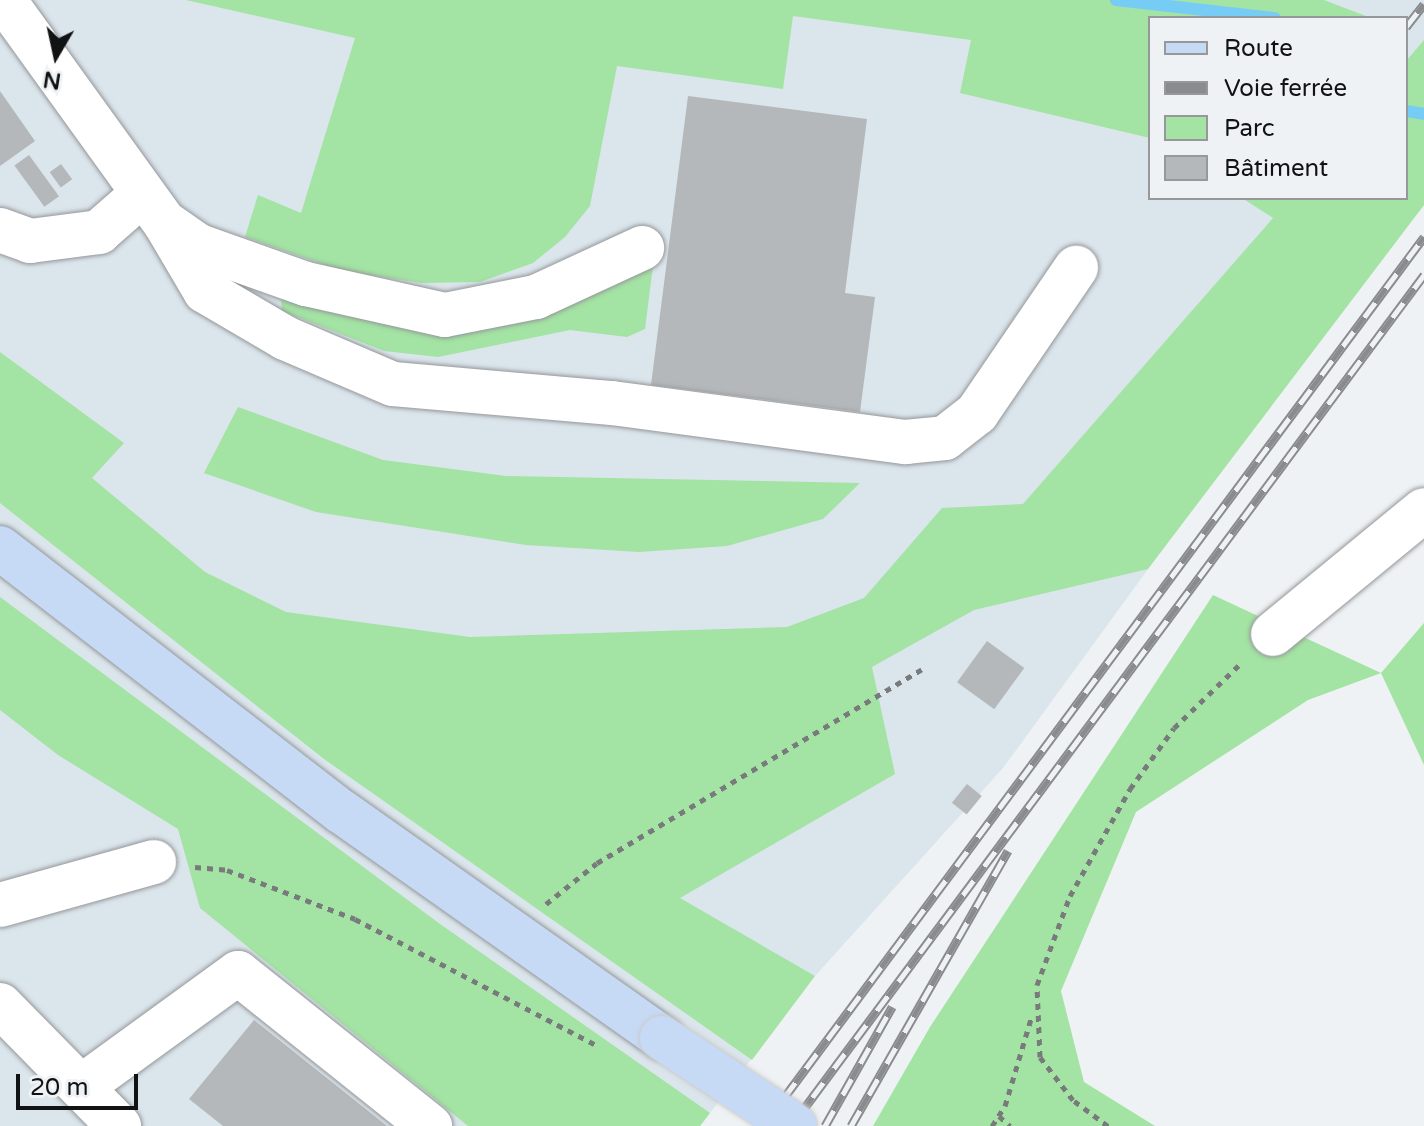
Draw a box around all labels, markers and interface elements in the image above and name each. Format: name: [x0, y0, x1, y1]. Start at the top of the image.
north arrow: [16, 16, 96, 96]
legend: [1148, 16, 1408, 200]
text: Route: [1224, 34, 1293, 63]
text: N: [41, 65, 63, 94]
text: Voie ferrée: [1224, 74, 1347, 103]
text: Parc: [1224, 114, 1275, 143]
text: Bâtiment: [1224, 154, 1328, 183]
scale bar: [20, 1058, 142, 1108]
text: 20 m: [30, 1073, 88, 1102]

